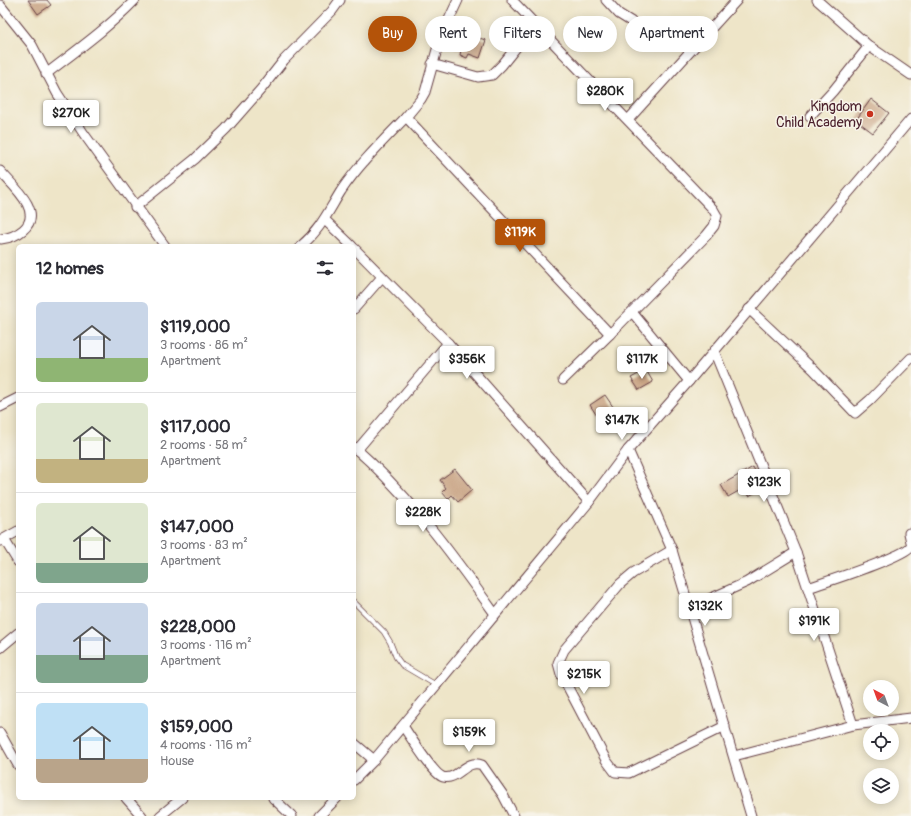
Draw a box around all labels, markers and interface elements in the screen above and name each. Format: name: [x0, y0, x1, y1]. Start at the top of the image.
chip: Buy: [368, 16, 417, 52]
chip: Rent: [425, 16, 481, 52]
chip: Filters: [489, 16, 555, 52]
chip: New: [563, 16, 617, 52]
chip: Apartment: [625, 16, 718, 52]
pin: $280K: [577, 78, 633, 112]
text: $280K: [586, 83, 624, 99]
place label: Kingdom Child Academy: [776, 98, 862, 131]
pin: $270K: [43, 100, 99, 134]
text: $270K: [52, 105, 90, 121]
marker: Kingdom Child Academy: [865, 109, 875, 119]
pin: $119K: [492, 219, 548, 253]
text: $119K: [504, 224, 536, 240]
icon: filters: [314, 257, 336, 279]
text: 12 homes: [36, 258, 104, 279]
text: $119,000: [160, 316, 230, 337]
icon: home: [68, 318, 116, 366]
text: 3 rooms · 86 m²: [160, 337, 248, 353]
pin: $356K: [439, 346, 495, 380]
pin: $117K: [614, 346, 670, 380]
text: $356K: [449, 351, 485, 367]
text: $117K: [626, 351, 658, 367]
text: Apartment: [160, 353, 221, 369]
pin: $147K: [594, 407, 650, 441]
text: $147K: [605, 412, 639, 428]
text: $117,000: [160, 416, 231, 437]
icon: home: [68, 419, 116, 467]
text: 2 rooms · 58 m²: [160, 437, 247, 453]
text: Apartment: [160, 453, 221, 469]
pin: $123K: [736, 469, 792, 503]
text: $123K: [747, 474, 781, 490]
pin: $228K: [395, 499, 451, 533]
text: $228K: [405, 504, 441, 520]
text: $147,000: [160, 516, 234, 537]
icon: home: [68, 519, 116, 567]
text: 3 rooms · 83 m²: [160, 537, 248, 553]
text: Apartment: [160, 553, 221, 569]
pin: $132K: [677, 593, 733, 627]
text: $132K: [688, 598, 722, 614]
pin: $191K: [786, 608, 842, 642]
text: $191K: [798, 613, 830, 629]
text: $228,000: [160, 616, 236, 637]
icon: home: [68, 619, 116, 667]
text: 3 rooms · 116 m²: [160, 637, 252, 653]
text: Apartment: [160, 653, 221, 669]
pin: $215K: [556, 661, 612, 695]
text: $215K: [567, 666, 601, 682]
north arrow: [863, 680, 899, 716]
map controls: [863, 680, 899, 804]
text: $159,000: [160, 716, 233, 737]
icon: home: [68, 719, 116, 767]
pin: $159K: [441, 719, 497, 753]
text: $159K: [452, 724, 486, 740]
button: locate: [863, 724, 899, 760]
text: 4 rooms · 116 m²: [160, 737, 252, 753]
text: House: [160, 753, 194, 769]
button: layers: [863, 768, 899, 804]

